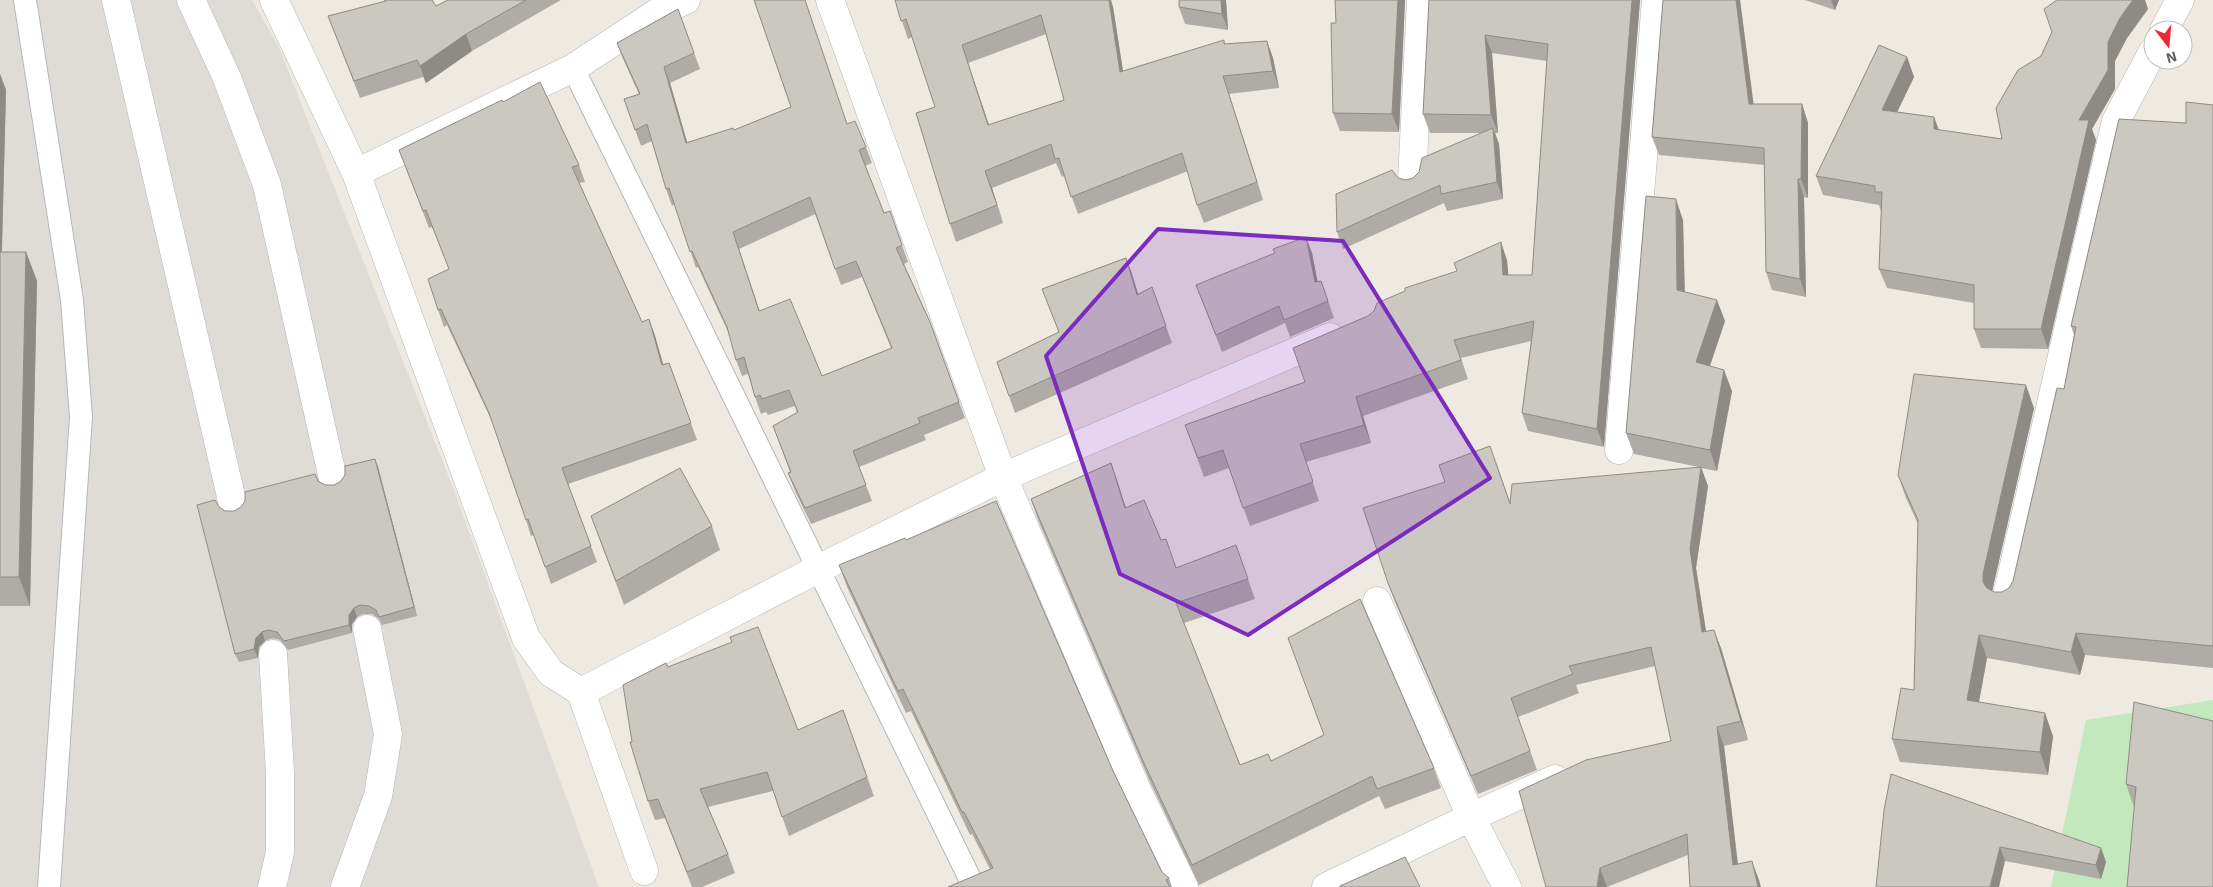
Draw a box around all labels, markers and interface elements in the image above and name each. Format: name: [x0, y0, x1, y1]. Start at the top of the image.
north arrow: [2143, 20, 2193, 70]
text: N: [2165, 48, 2179, 68]

